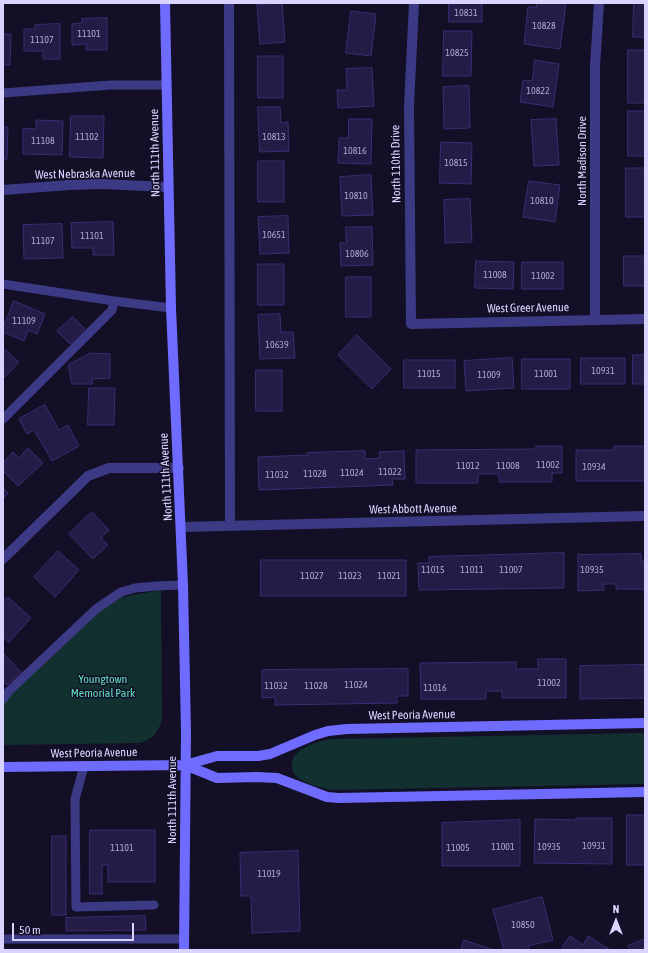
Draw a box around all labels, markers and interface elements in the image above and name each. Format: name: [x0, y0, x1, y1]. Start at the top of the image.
house number: 10831: [454, 7, 478, 19]
house number: 10828: [532, 20, 556, 32]
house number: 11101: [77, 28, 101, 40]
house number: 11107: [30, 34, 54, 46]
house number: 10825: [445, 47, 469, 59]
house number: 10822: [526, 85, 550, 97]
street label: North 111th Avenue: [147, 109, 163, 197]
street label: North Madison Drive: [575, 116, 589, 206]
street label: North 110th Drive: [388, 125, 404, 203]
house number: 11102: [75, 131, 99, 143]
house number: 10813: [262, 131, 286, 143]
house number: 11108: [31, 135, 55, 147]
house number: 10816: [343, 145, 367, 157]
house number: 10815: [444, 157, 468, 169]
street label: West Nebraska Avenue: [35, 166, 135, 182]
house number: 10810: [344, 190, 368, 202]
house number: 10810: [530, 195, 554, 207]
house number: 10651: [262, 229, 286, 241]
house number: 11101: [80, 230, 104, 242]
house number: 11107: [31, 235, 55, 247]
house number: 10806: [345, 248, 369, 260]
house number: 11008: [483, 269, 507, 281]
house number: 11002: [531, 270, 555, 282]
street label: West Greer Avenue: [487, 300, 569, 316]
house number: 11109: [12, 315, 36, 327]
house number: 10639: [265, 339, 289, 351]
house number: 10931: [591, 365, 615, 377]
house number: 11015: [417, 368, 441, 380]
house number: 11001: [534, 368, 558, 380]
house number: 11009: [477, 369, 501, 381]
street label: North 111th Avenue: [157, 433, 175, 521]
house number: 11002: [536, 459, 560, 471]
house number: 11012: [456, 460, 480, 472]
house number: 11008: [496, 460, 520, 472]
house number: 10934: [582, 461, 606, 473]
house number: 11022: [378, 466, 402, 478]
house number: 11024: [340, 467, 364, 479]
house number: 11028: [303, 468, 327, 480]
house number: 11032: [265, 469, 289, 481]
street label: West Abbott Avenue: [369, 501, 457, 517]
house number: 11015: [421, 564, 445, 576]
house number: 11011: [460, 564, 484, 576]
house number: 11007: [499, 564, 523, 576]
house number: 10935: [580, 564, 604, 576]
house number: 11027: [300, 570, 324, 582]
house number: 11023: [338, 570, 362, 582]
house number: 11021: [377, 570, 401, 582]
park label: Youngtown Memorial Park: [71, 672, 135, 700]
house number: 11002: [537, 677, 561, 689]
house number: 11024: [344, 679, 368, 691]
house number: 11032: [264, 680, 288, 692]
house number: 11028: [304, 680, 328, 692]
house number: 11016: [423, 682, 447, 694]
street label: West Peoria Avenue: [369, 707, 455, 723]
street label: West Peoria Avenue: [51, 745, 137, 761]
street label: North 111th Avenue: [165, 756, 179, 844]
house number: 10931: [582, 840, 606, 852]
house number: 11001: [491, 841, 515, 853]
house number: 10935: [537, 841, 561, 853]
house number: 11101: [110, 842, 134, 854]
house number: 11005: [446, 842, 470, 854]
house number: 11019: [257, 868, 281, 880]
north arrow: [596, 901, 636, 941]
text: N: [613, 903, 619, 915]
scale bar: [14, 915, 136, 941]
house number: 10850: [511, 919, 535, 931]
text: 50 m: [19, 923, 41, 937]

